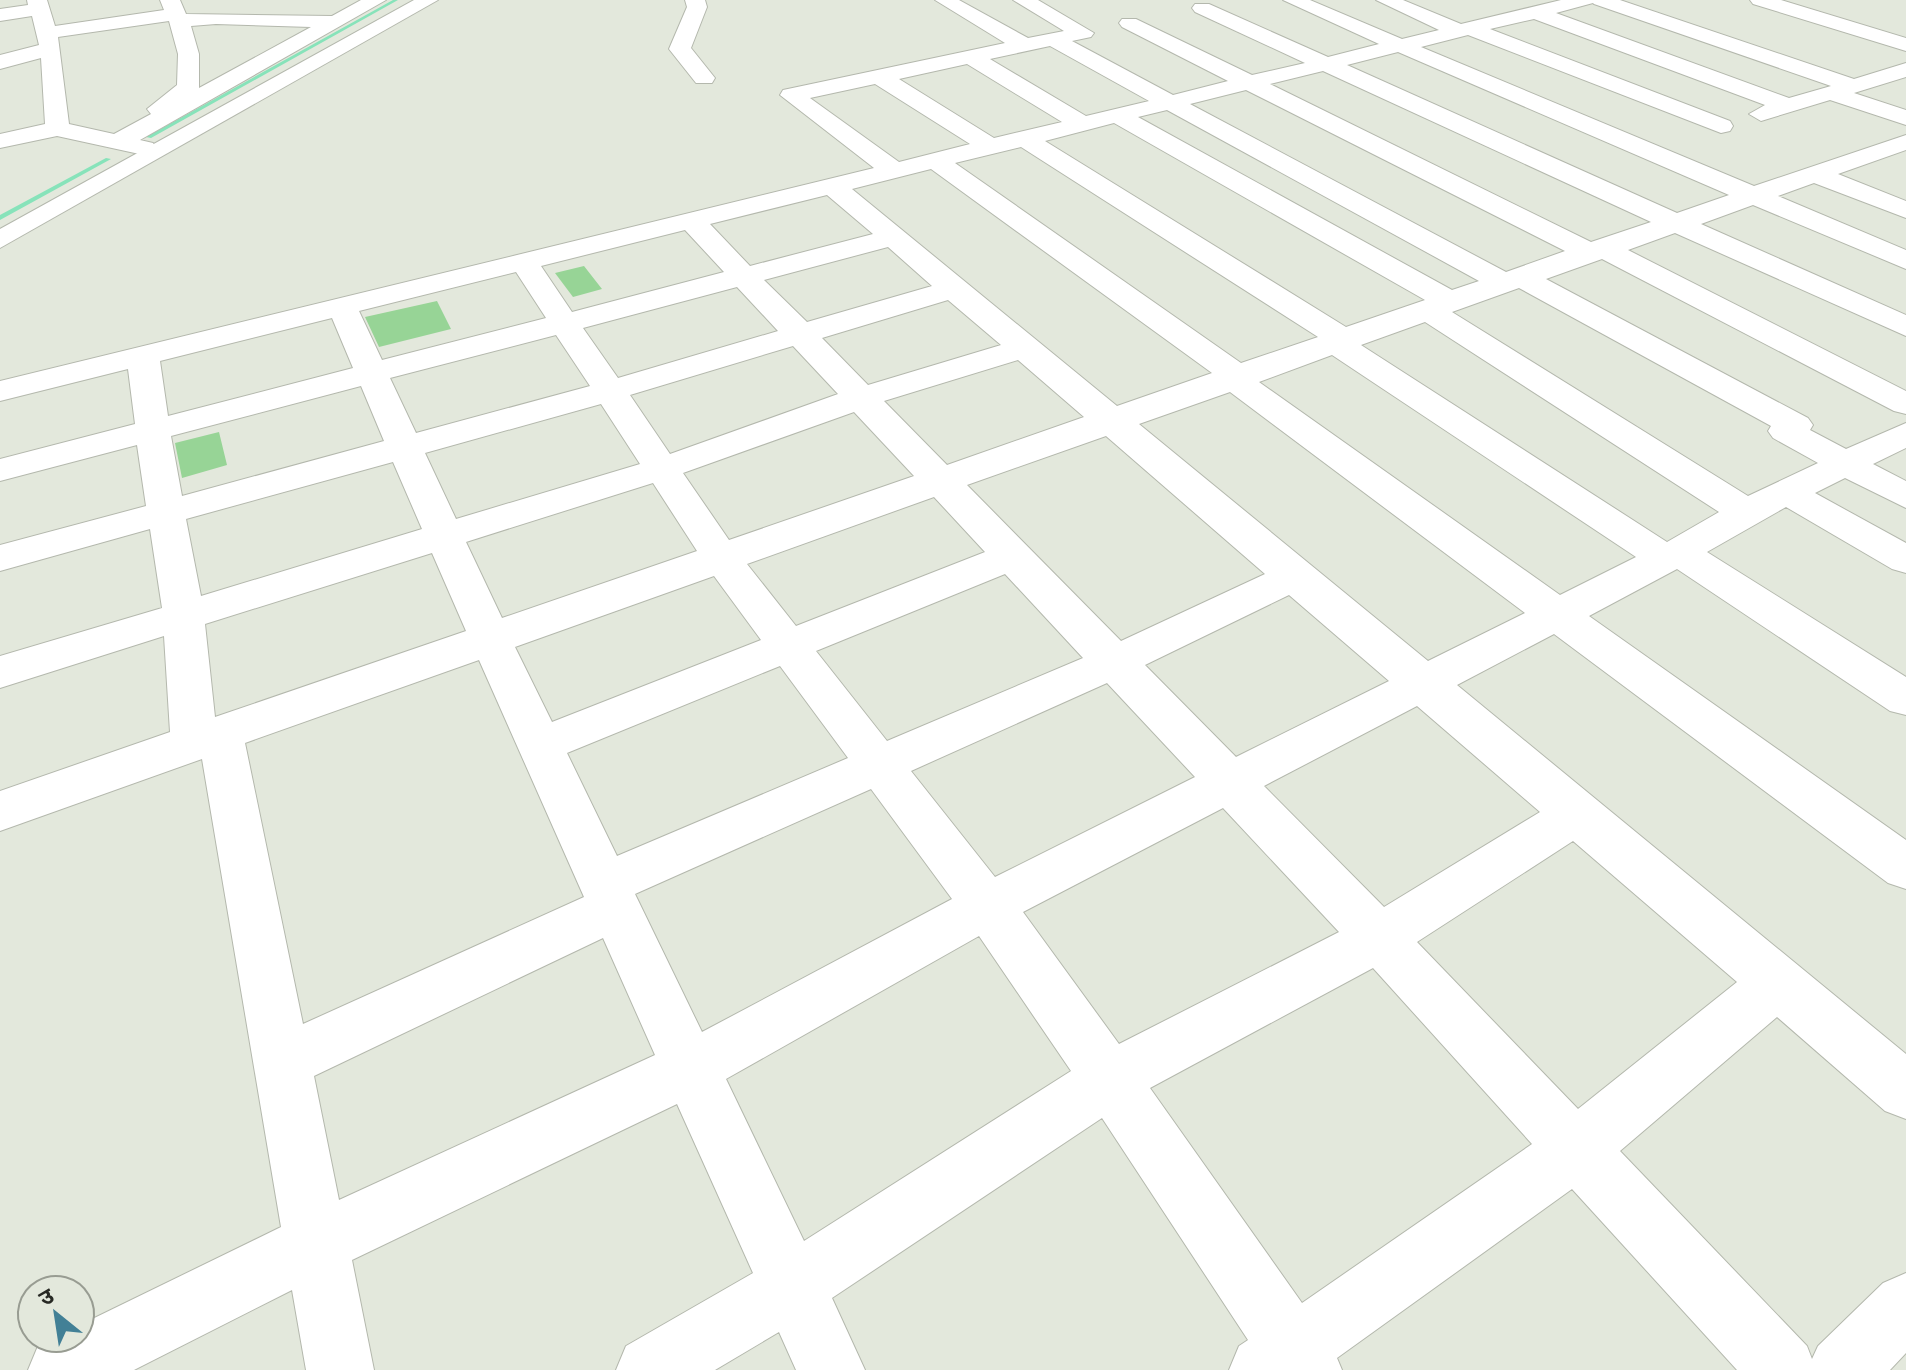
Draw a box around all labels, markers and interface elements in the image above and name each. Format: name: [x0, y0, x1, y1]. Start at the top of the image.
north arrow: [16, 1274, 96, 1354]
text: उ: [33, 1281, 60, 1312]

